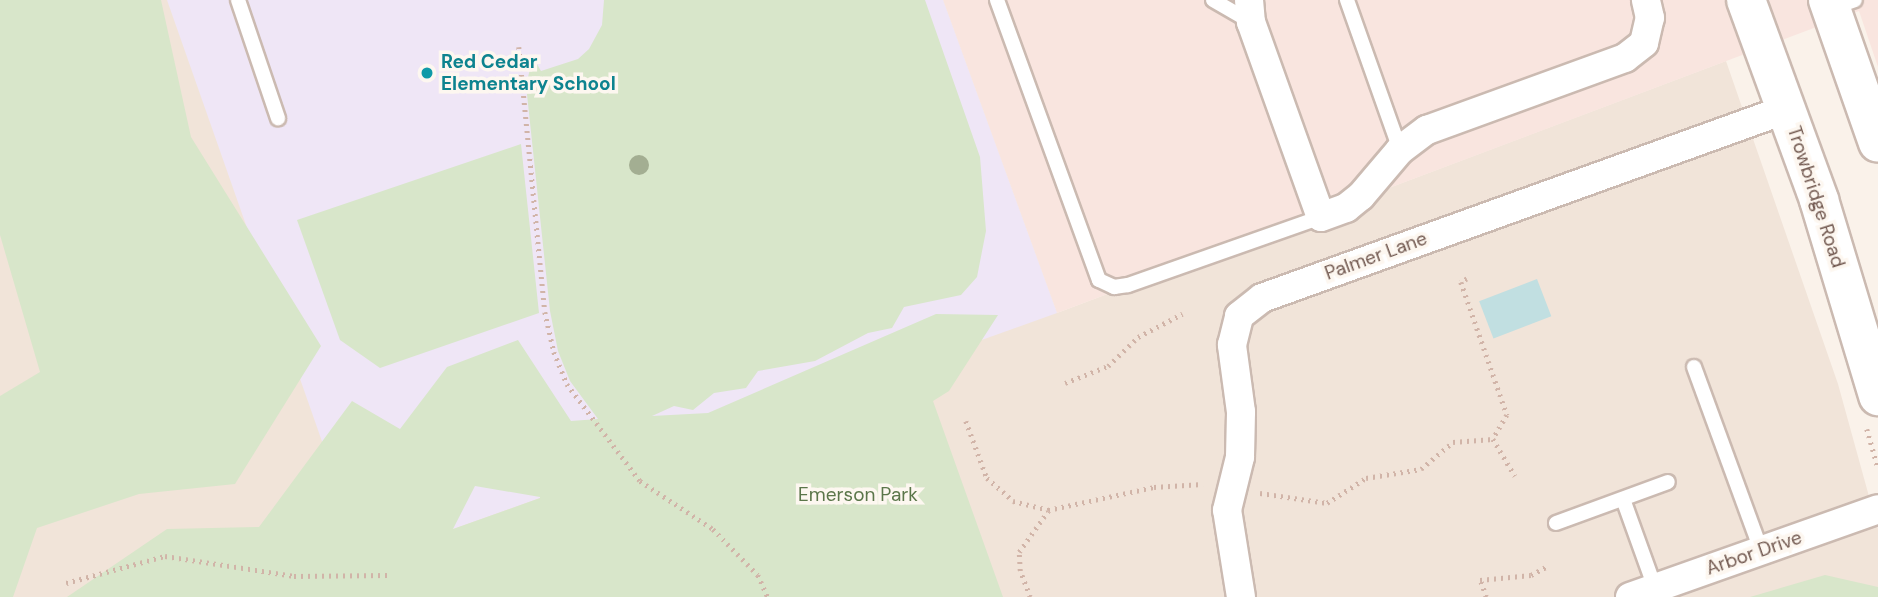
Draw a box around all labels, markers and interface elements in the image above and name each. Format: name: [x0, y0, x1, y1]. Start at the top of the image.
place label: Red Cedar Elementary School: [441, 51, 616, 95]
marker: Red Cedar Elementary School: [419, 65, 435, 81]
street label: Trowbridge Road: [1782, 123, 1850, 271]
street label: Palmer Lane: [1322, 227, 1430, 285]
park label: Emerson Park: [798, 484, 918, 506]
street label: Arbor Drive: [1703, 526, 1805, 580]

